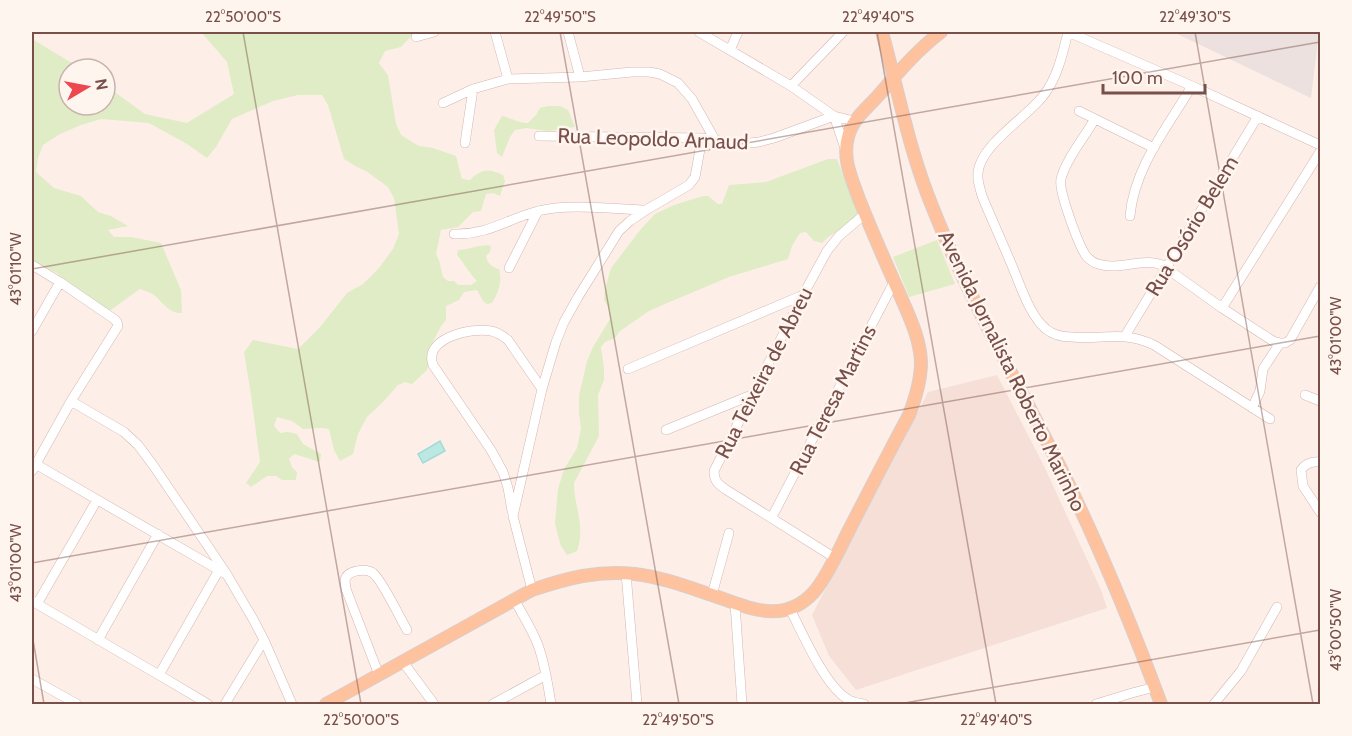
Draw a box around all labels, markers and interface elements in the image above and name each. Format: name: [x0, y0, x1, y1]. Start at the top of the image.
text: 22°50'00"S: [205, 8, 281, 26]
text: 22°49'50"S: [524, 8, 596, 26]
text: 22°49'40"S: [842, 8, 914, 26]
text: 22°49'30"S: [1159, 8, 1231, 26]
north arrow: [57, 57, 117, 117]
scale bar: [1103, 57, 1205, 95]
text: 100 m: [1112, 67, 1163, 89]
text: N: [91, 77, 112, 92]
street label: Rua Leopoldo Arnaud: [557, 123, 749, 154]
street label: Rua Osório Belem: [1140, 151, 1243, 300]
street label: Avenida Jornalista Roberto Marinho: [933, 226, 1092, 515]
text: 43°01'10"W: [7, 231, 25, 306]
street label: Rua Teixeira de Abreu: [710, 283, 818, 463]
text: 43°01'00"W: [1327, 296, 1345, 376]
street label: Rua Teresa Martins: [784, 320, 881, 479]
text: 43°01'00"W: [7, 523, 25, 603]
text: 43°00'50"W: [1327, 588, 1345, 671]
text: 22°50'00"S: [323, 711, 399, 729]
text: 22°49'50"S: [642, 711, 714, 729]
text: 22°49'40"S: [960, 711, 1032, 729]

